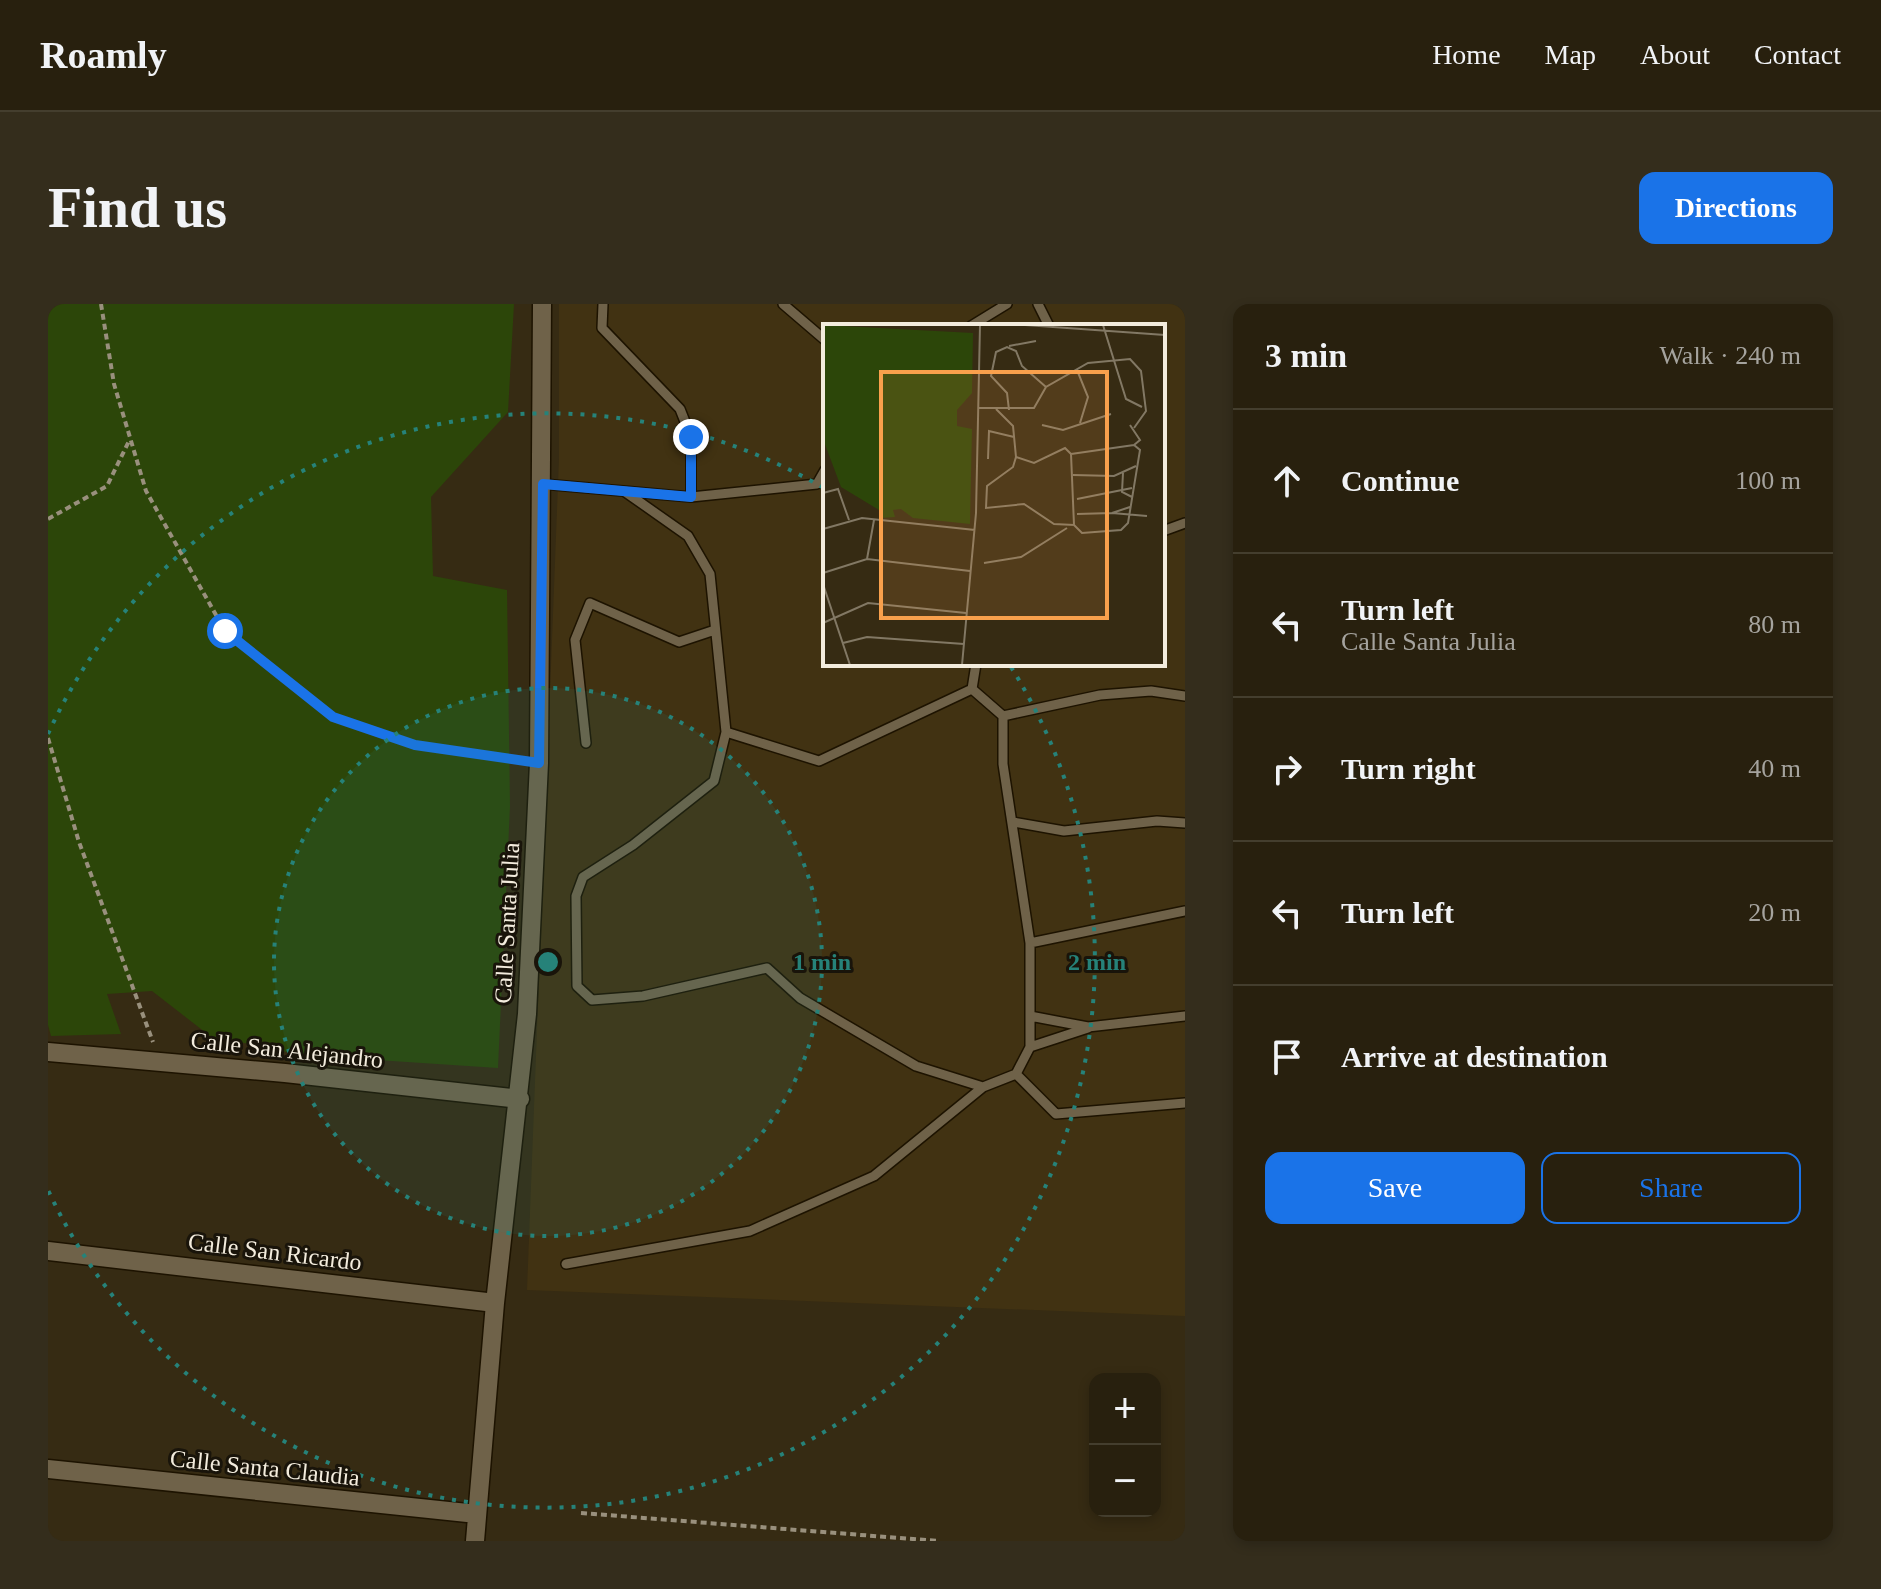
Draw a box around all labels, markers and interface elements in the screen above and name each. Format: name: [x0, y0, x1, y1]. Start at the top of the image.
text: Roamly: [40, 34, 167, 76]
text: Home: [1432, 39, 1501, 70]
text: Map: [1545, 39, 1596, 70]
text: About: [1640, 39, 1710, 70]
text: Contact: [1754, 39, 1841, 70]
button: Directions: [1639, 172, 1833, 244]
text: Find us: [48, 177, 227, 239]
inset map: [823, 324, 1165, 666]
text: 3 min: [1265, 337, 1347, 374]
text: Walk · 240 m: [1659, 341, 1801, 370]
route end: [673, 419, 709, 455]
icon: ahead: [1265, 459, 1309, 503]
text: Continue: [1341, 464, 1459, 497]
text: 100 m: [1735, 466, 1801, 495]
text: Turn left: [1341, 593, 1454, 626]
icon: left: [1265, 603, 1309, 647]
text: 80 m: [1748, 610, 1801, 639]
route start: [207, 613, 243, 649]
text: Calle Santa Julia: [1341, 627, 1516, 656]
icon: right: [1265, 747, 1309, 791]
text: Turn right: [1341, 752, 1476, 785]
text: 40 m: [1748, 754, 1801, 783]
street label: Calle Santa Julia: [490, 841, 524, 1004]
icon: left: [1265, 891, 1309, 935]
text: Turn left: [1341, 896, 1454, 929]
text: 20 m: [1748, 898, 1801, 927]
centre of rings: [534, 948, 562, 976]
text: 1 min: [793, 949, 851, 975]
text: 2 min: [1068, 949, 1126, 975]
street label: Calle San Alejandro: [190, 1027, 384, 1073]
icon: arrive: [1265, 1035, 1309, 1079]
text: Arrive at destination: [1341, 1040, 1608, 1073]
button: Save: [1265, 1152, 1525, 1224]
button: Share: [1541, 1152, 1801, 1224]
street label: Calle San Ricardo: [187, 1228, 363, 1276]
map controls: [1089, 1373, 1161, 1517]
button: +: [1089, 1373, 1161, 1445]
street label: Calle Santa Claudia: [169, 1445, 361, 1491]
button: −: [1089, 1445, 1161, 1517]

